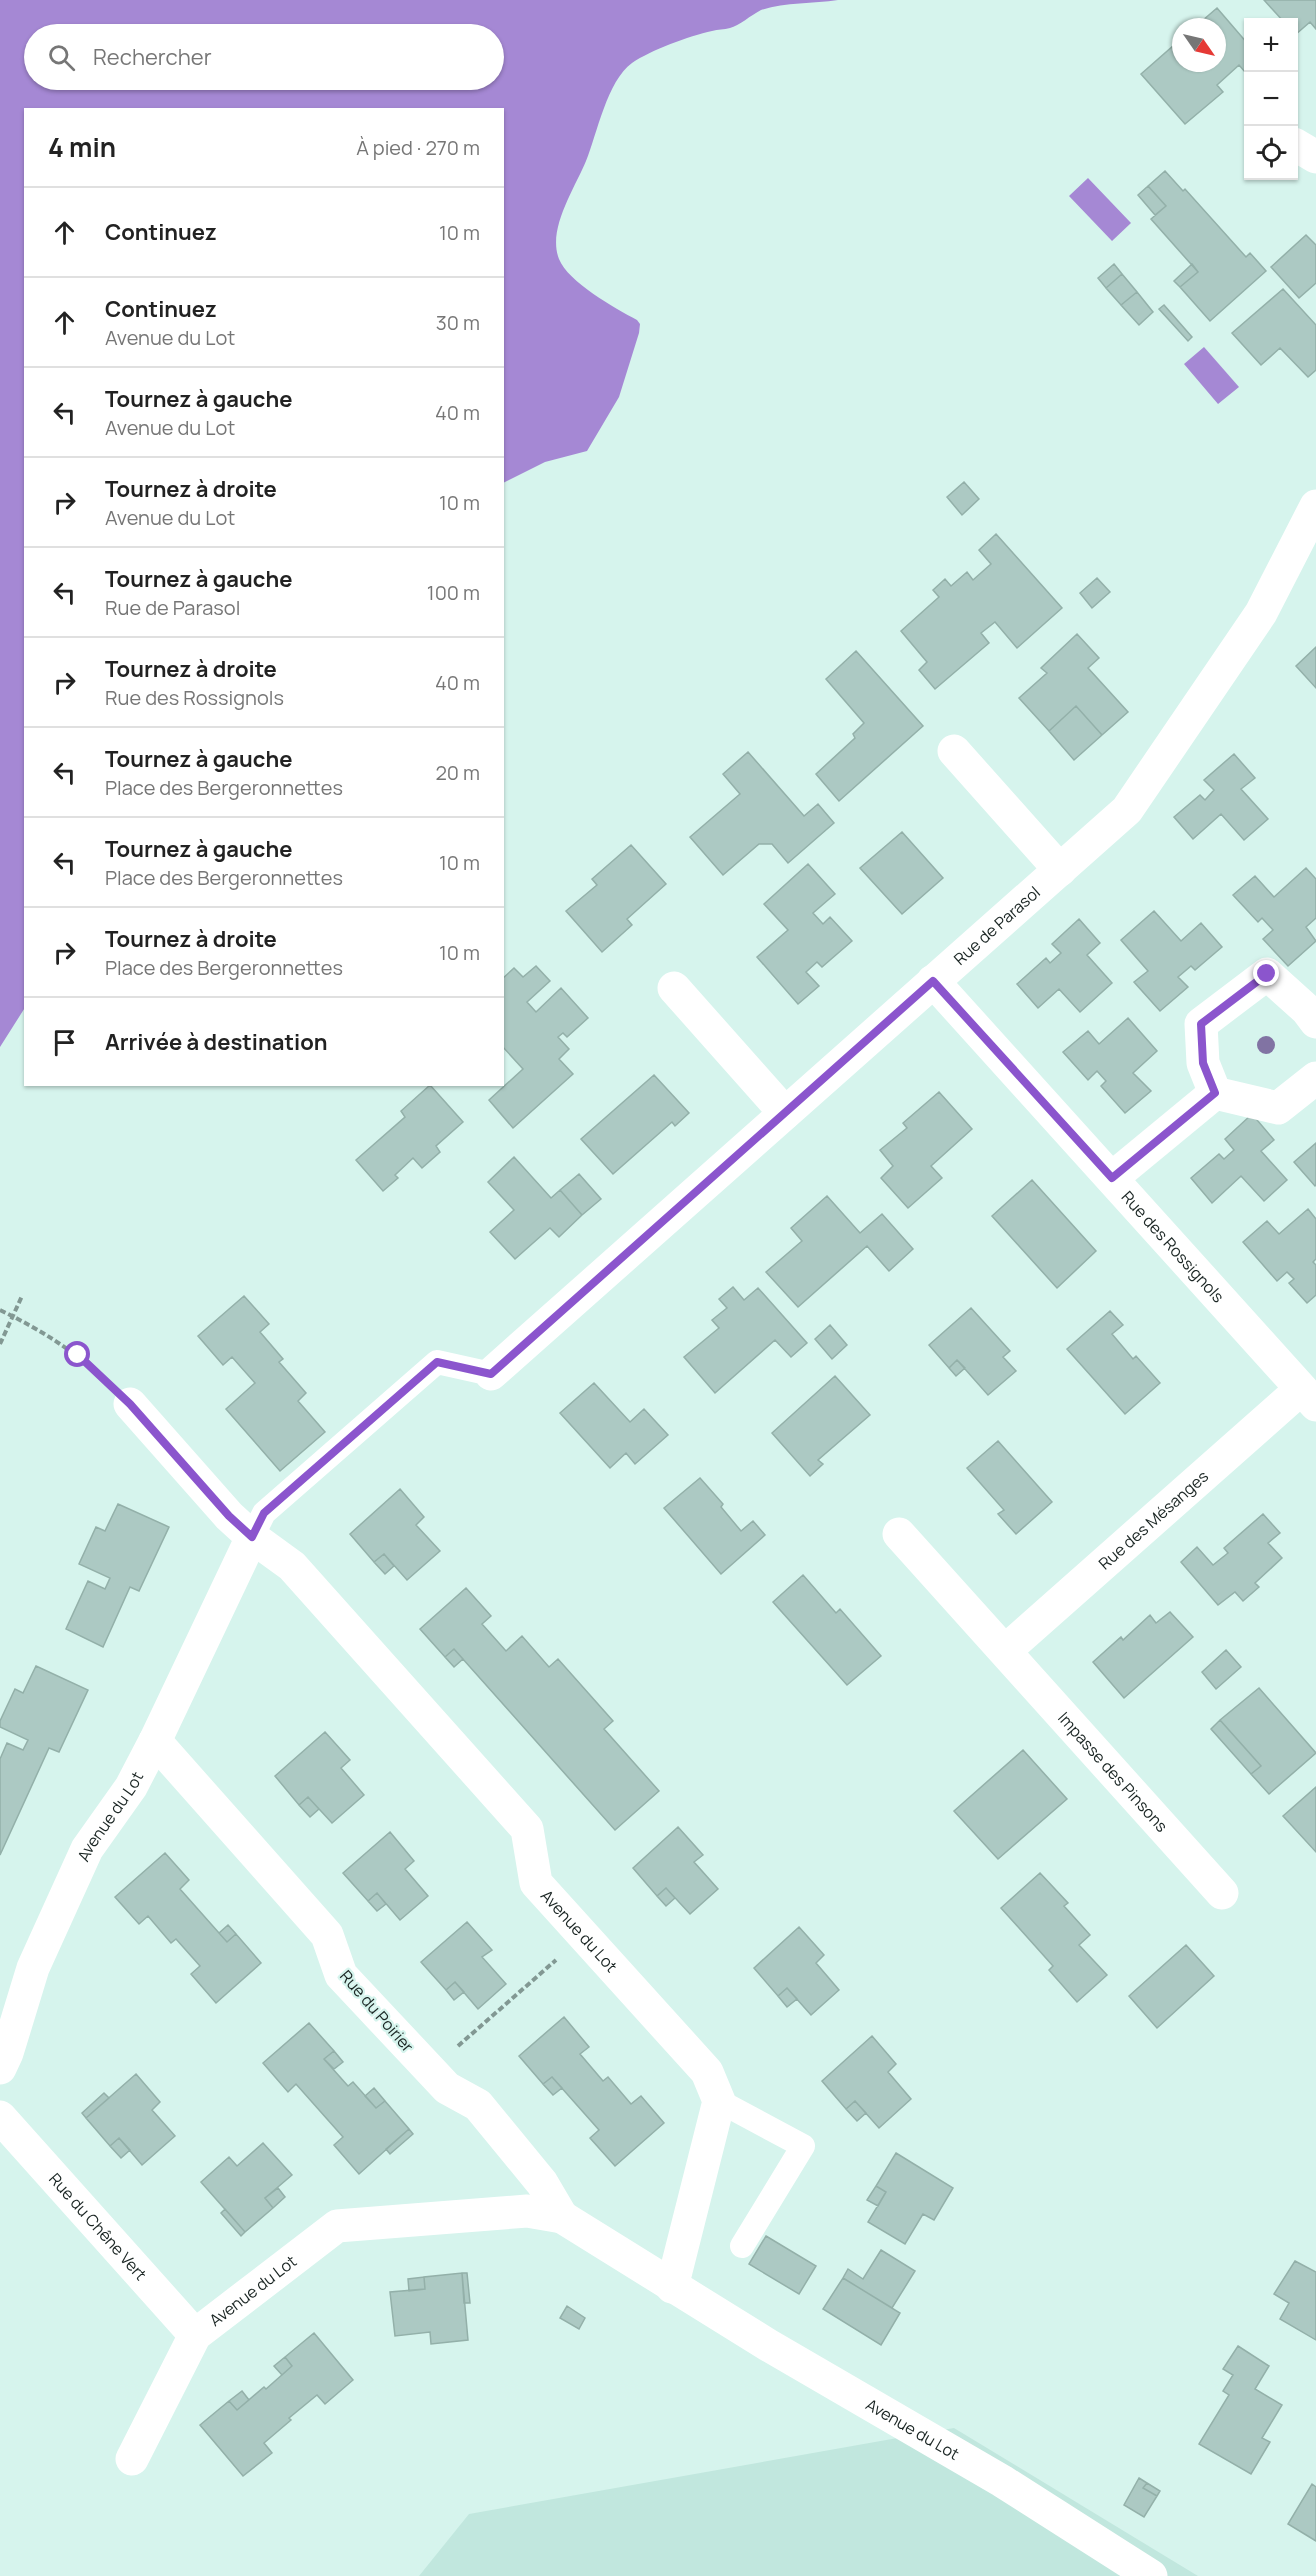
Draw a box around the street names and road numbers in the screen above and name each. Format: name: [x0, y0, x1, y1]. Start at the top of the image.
street label: Rue de Parasol: [949, 881, 1045, 970]
street label: Rue des Rossignols: [1117, 1186, 1229, 1307]
street label: Rue des Mésanges: [1094, 1465, 1213, 1574]
street label: Impasse des Pinsons: [1053, 1707, 1173, 1837]
street label: Avenue du Lot: [72, 1768, 148, 1865]
street label: Avenue du Lot: [536, 1885, 622, 1977]
street label: Rue du Poirier: [335, 1965, 419, 2057]
street label: Rue du Chêne Vert: [44, 2168, 152, 2285]
street label: Avenue du Lot: [205, 2250, 301, 2331]
street label: Avenue du Lot: [862, 2393, 963, 2465]

